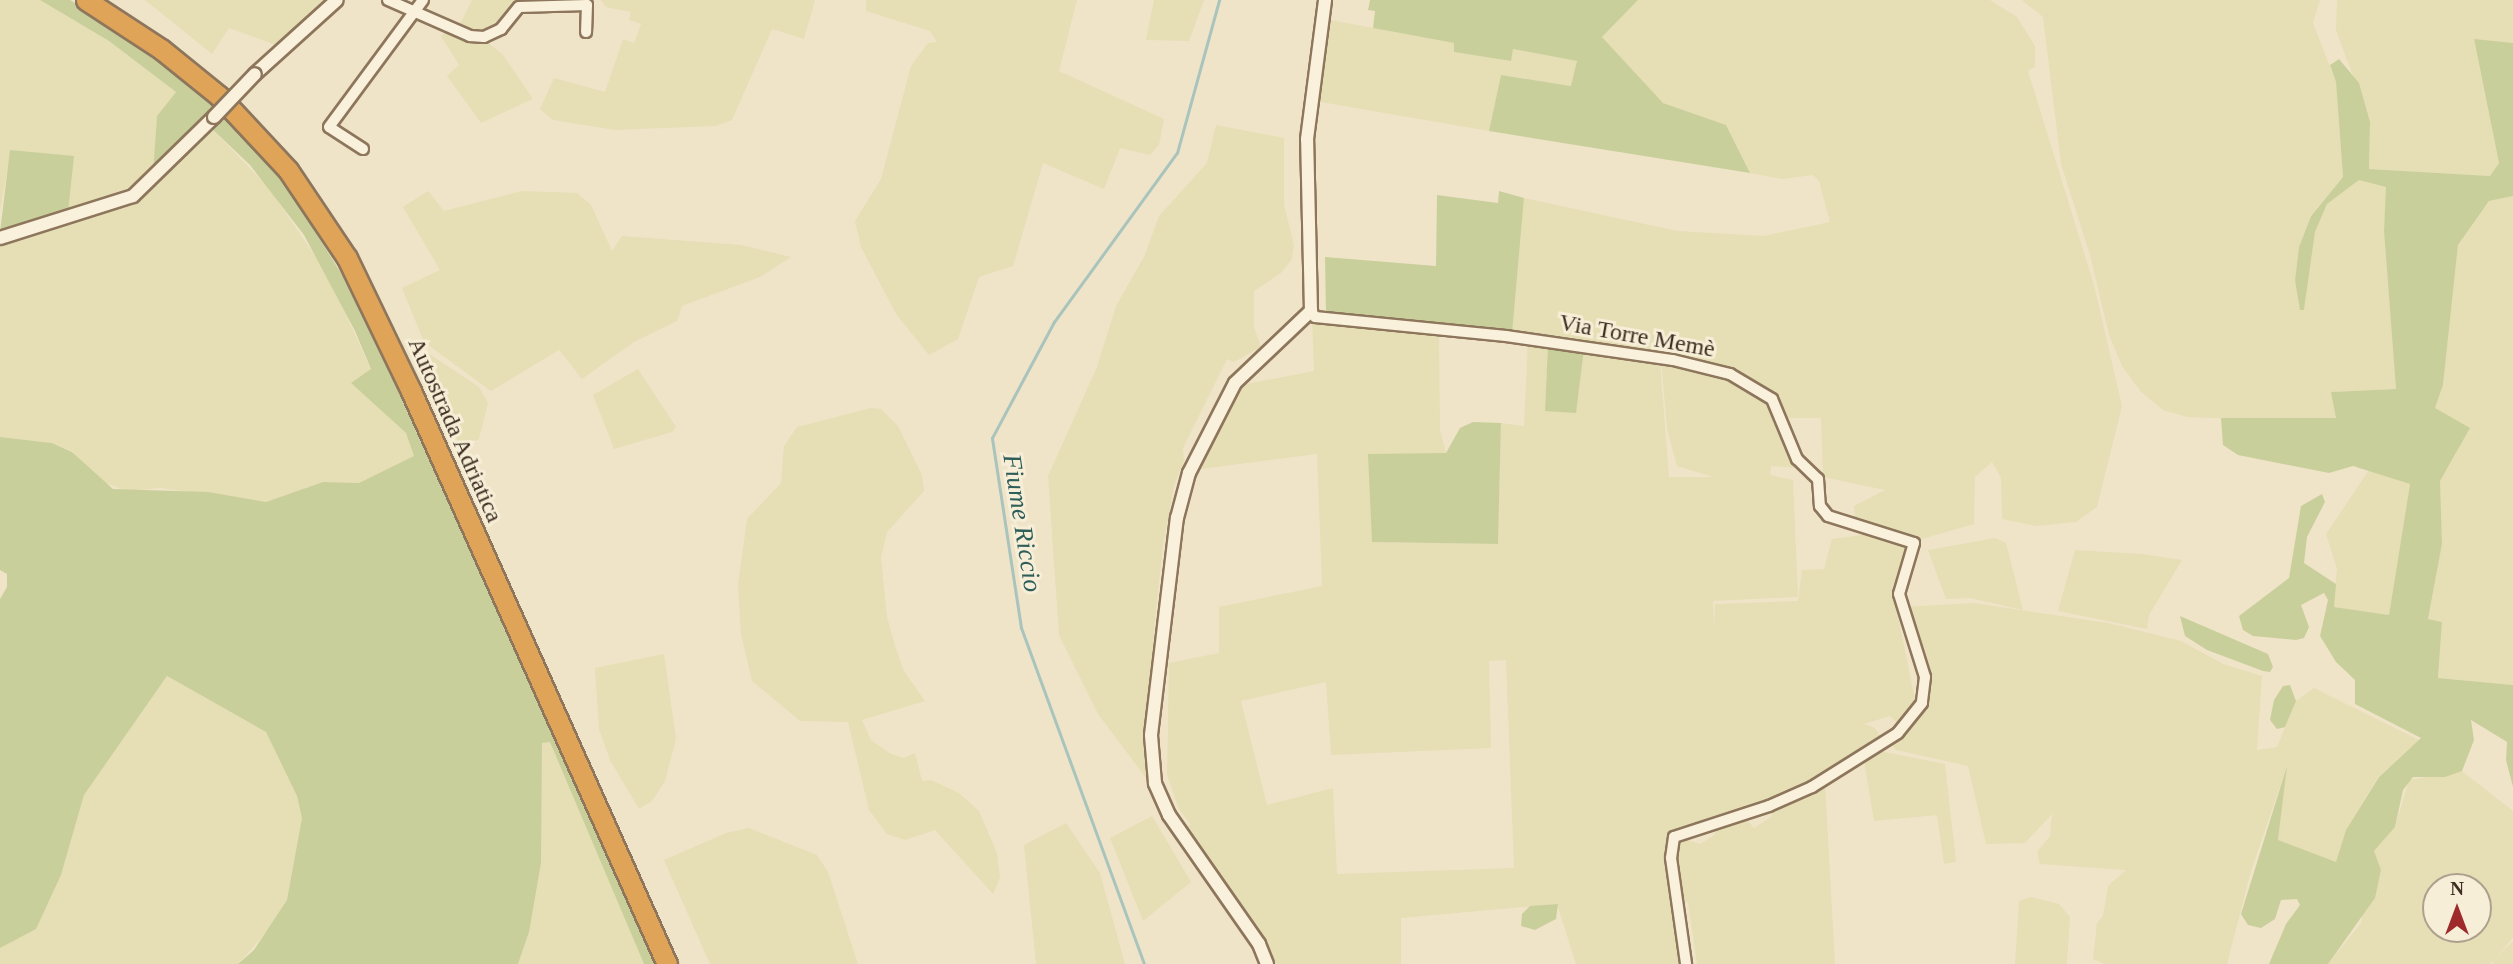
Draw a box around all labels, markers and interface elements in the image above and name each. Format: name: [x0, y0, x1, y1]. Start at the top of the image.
street label: Via Torre Memè: [1557, 308, 1717, 364]
street label: Autostrada Adriatica: [401, 333, 509, 527]
water label: Fiume Riccio: [996, 452, 1048, 594]
north arrow: [2422, 873, 2492, 943]
text: N: [2450, 878, 2464, 899]

